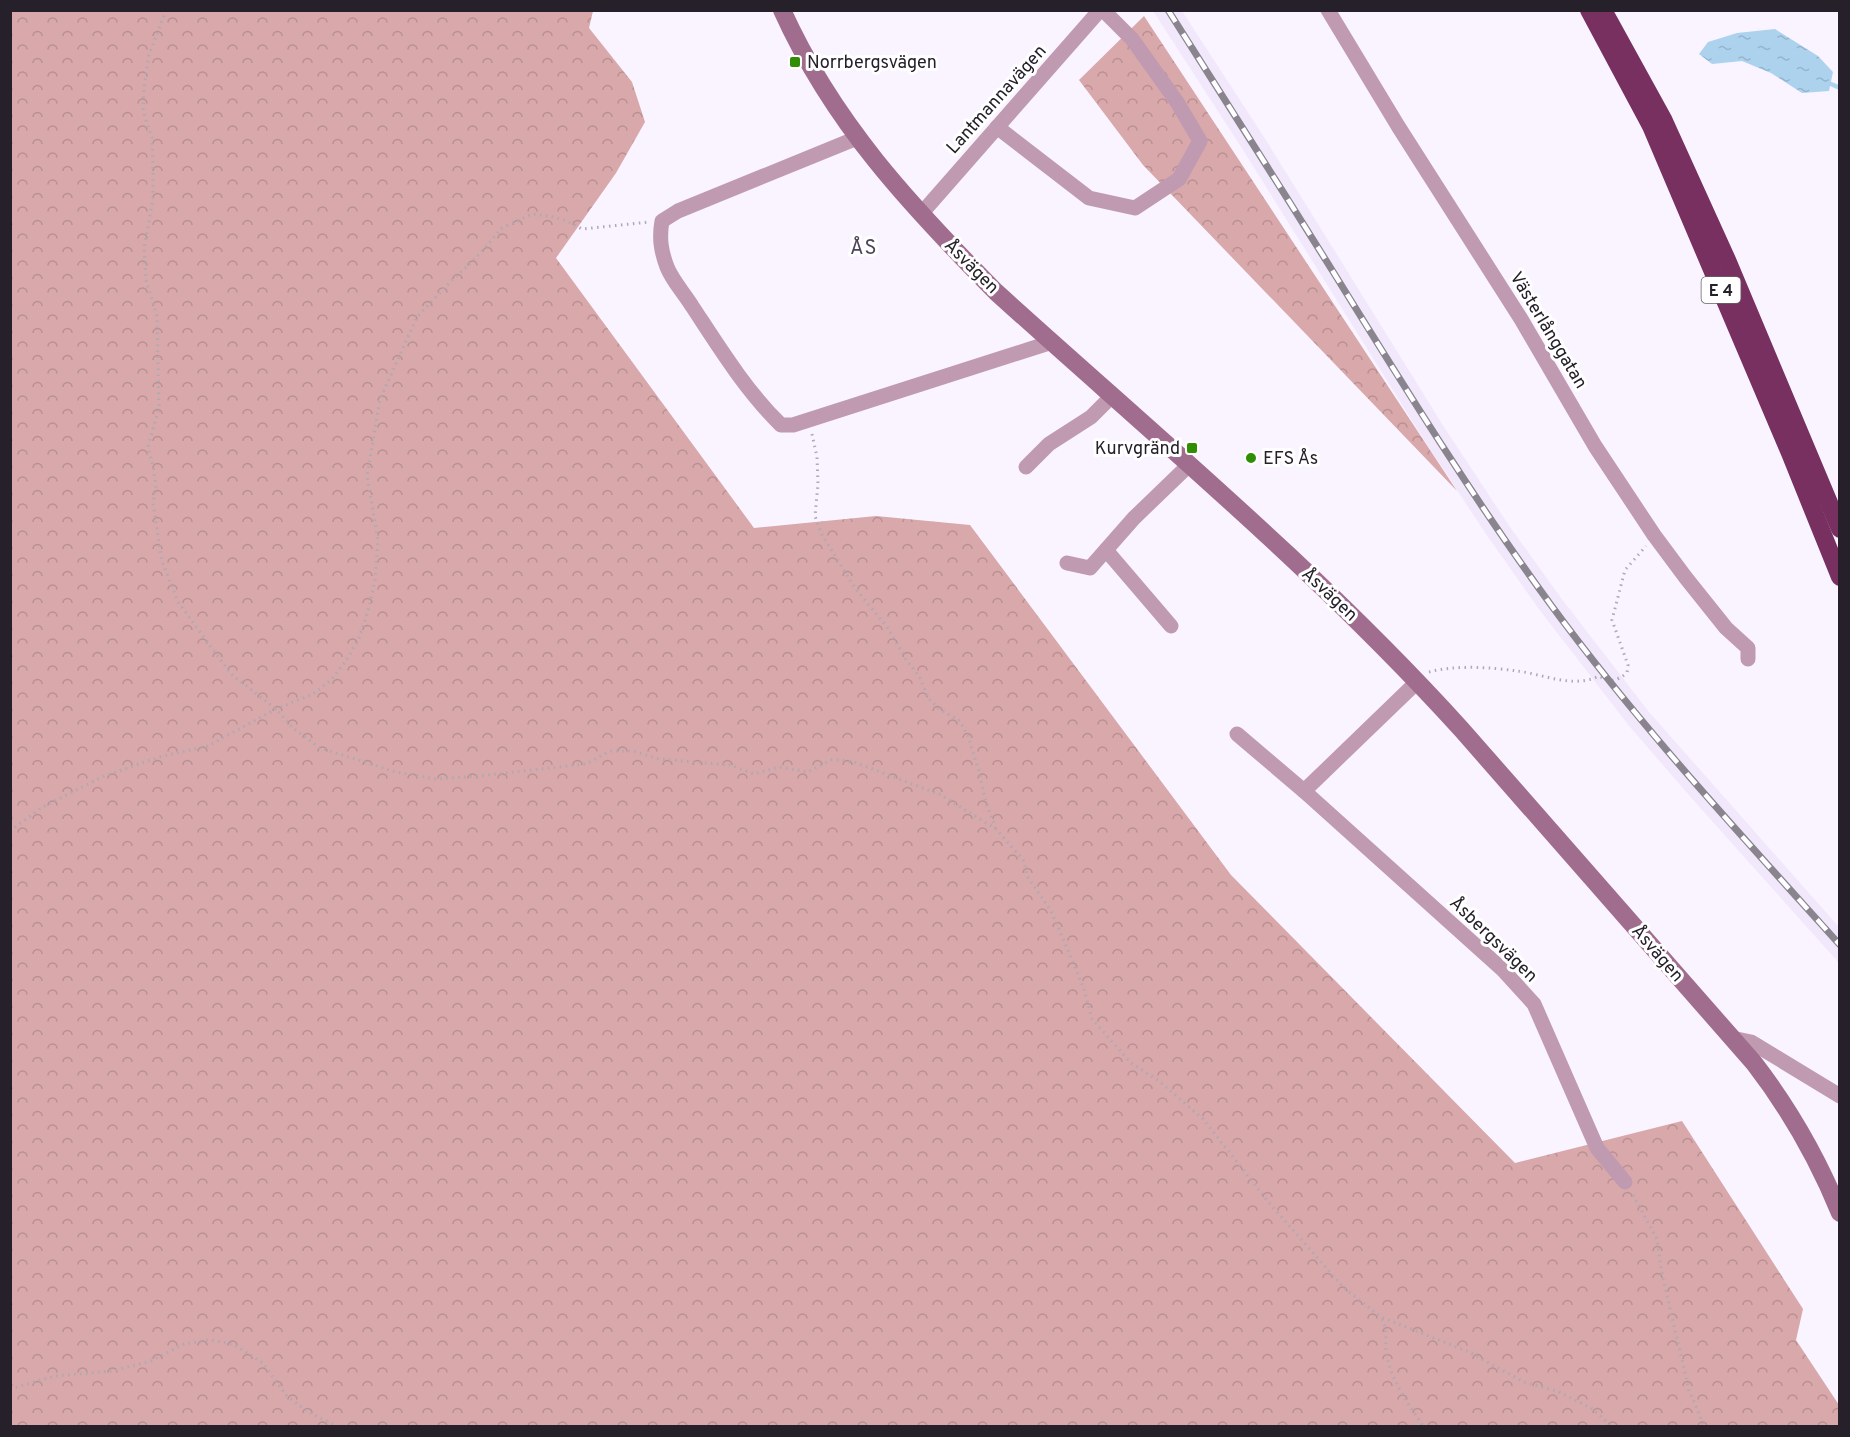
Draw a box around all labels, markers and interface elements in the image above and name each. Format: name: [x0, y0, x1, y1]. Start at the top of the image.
street label: Lantmannavägen: [942, 41, 1052, 159]
place label: Norrbergsvägen: [807, 52, 937, 75]
marker: Norrbergsvägen: [788, 55, 802, 69]
district label: ÅS: [850, 235, 878, 262]
street label: Åsvägen: [939, 235, 1003, 299]
street label: Västerlånggatan: [1504, 268, 1592, 393]
road number: E 4: [1702, 277, 1740, 303]
place label: Kurvgränd: [1095, 438, 1180, 461]
marker: Kurvgränd: [1185, 441, 1199, 455]
place label: EFS Ås: [1263, 448, 1318, 471]
marker: EFS Ås: [1244, 451, 1258, 465]
street label: Åsvägen: [1296, 563, 1362, 627]
street label: Åsbergsvägen: [1444, 892, 1542, 988]
street label: Åsvägen: [1626, 921, 1688, 987]

